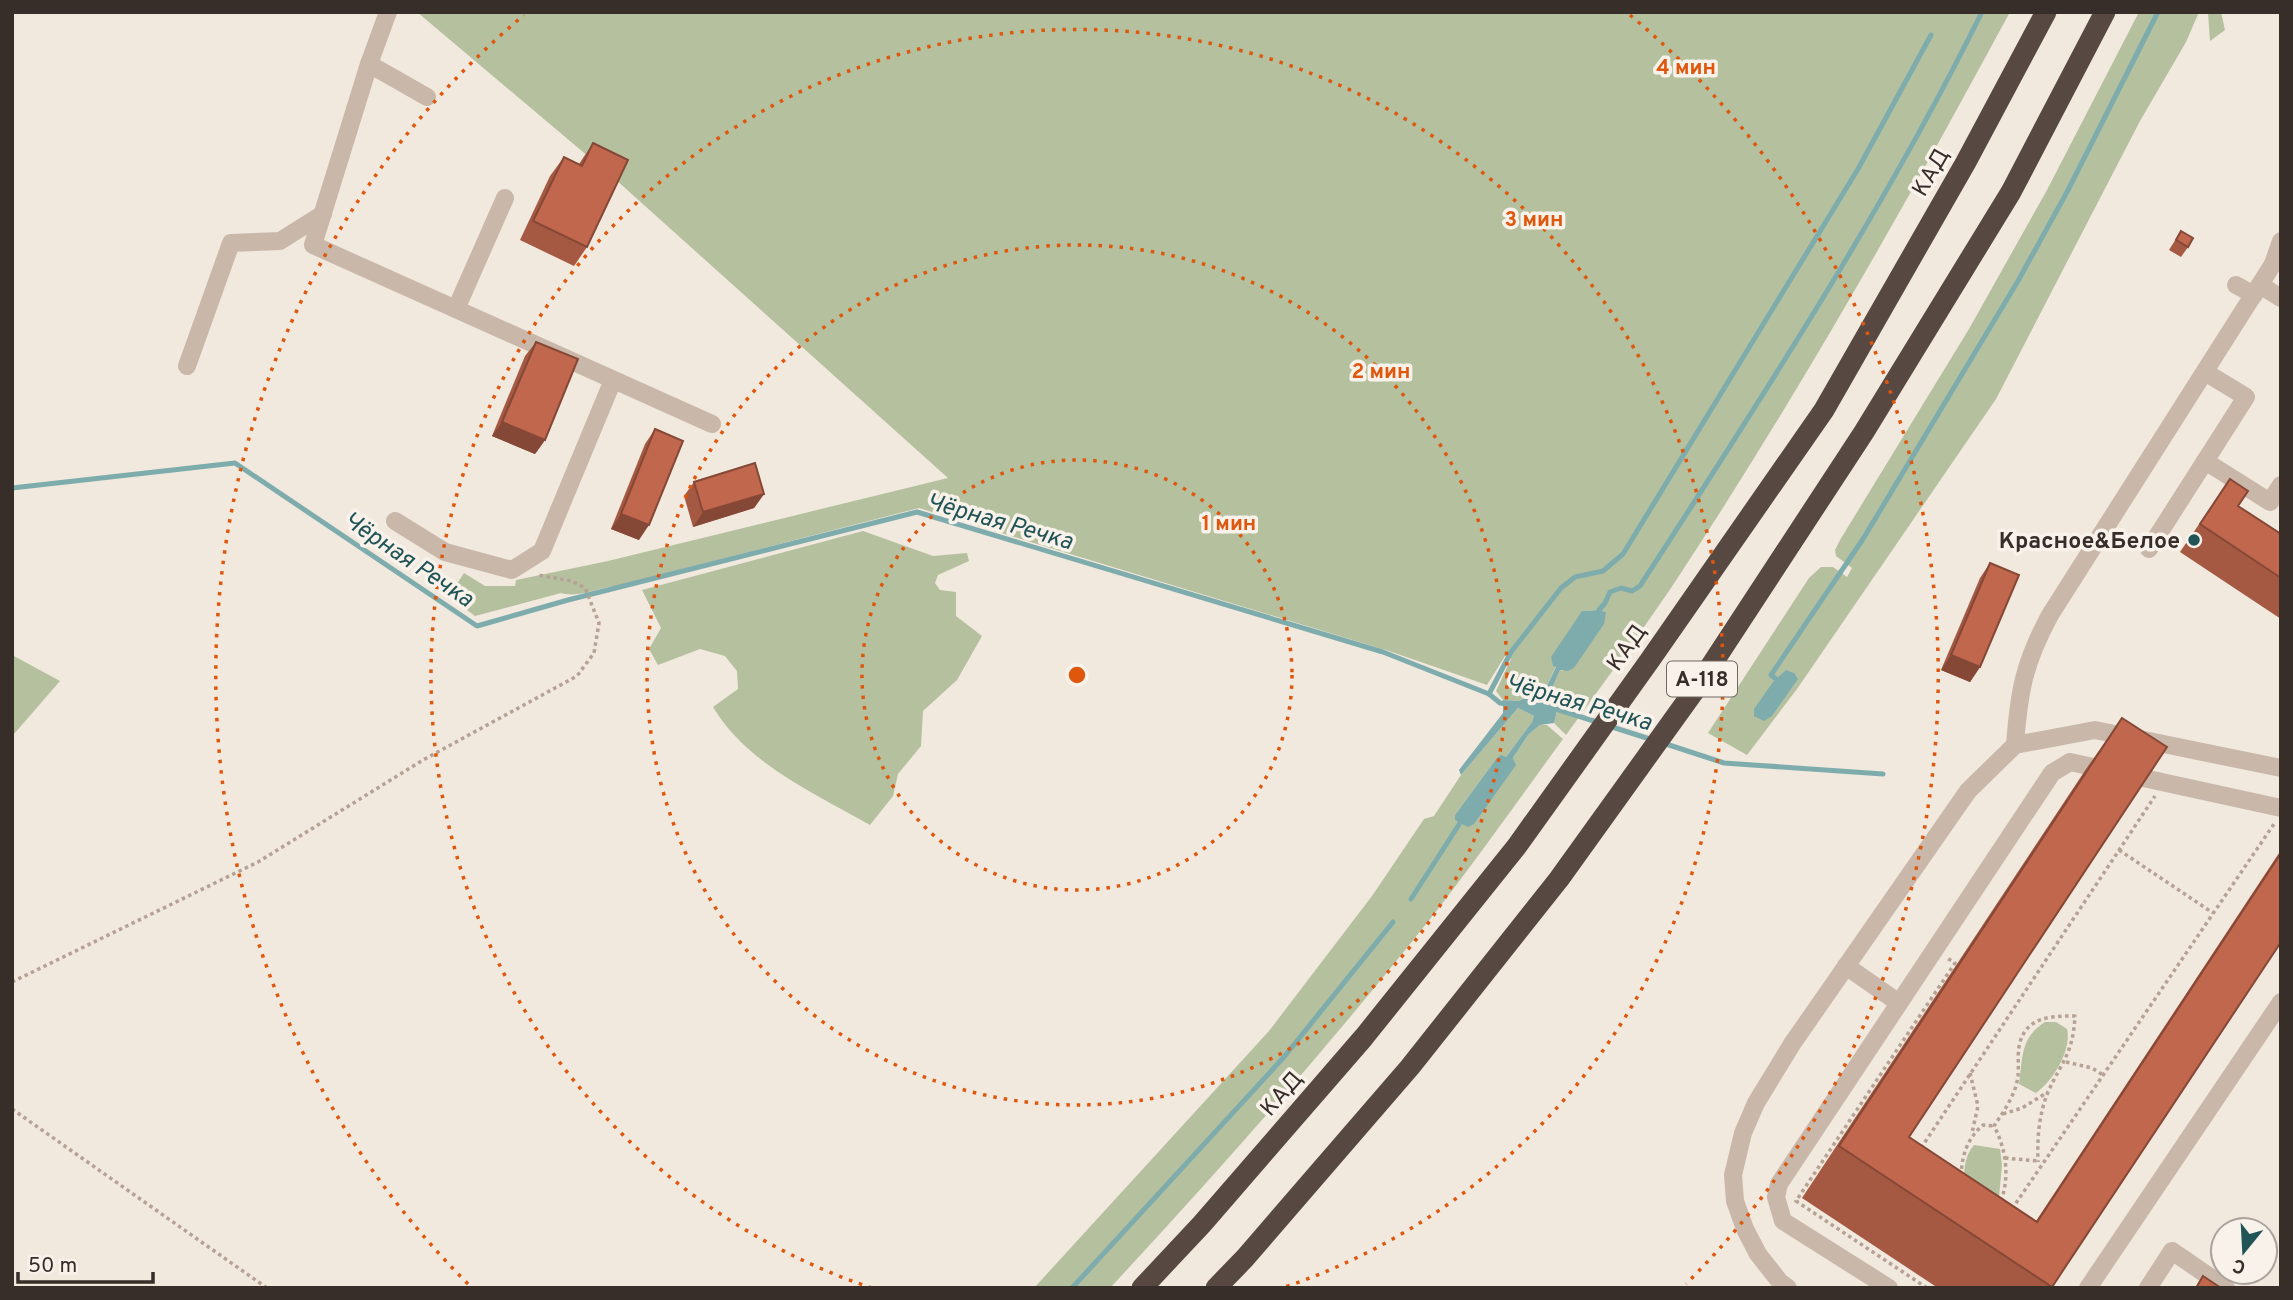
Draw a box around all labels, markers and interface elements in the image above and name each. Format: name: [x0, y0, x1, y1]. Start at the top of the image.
text: 4 мин: [1656, 55, 1716, 82]
street label: КАД: [1907, 144, 1957, 203]
text: 3 мин: [1505, 207, 1563, 234]
text: 2 мин: [1351, 359, 1411, 386]
water label: Чёрная Речка: [923, 488, 1076, 558]
water label: Чёрная Речка: [337, 506, 479, 615]
text: 1 мин: [1202, 511, 1256, 538]
place label: Красное&Белое: [1999, 528, 2180, 557]
marker: Красное&Белое: [2186, 532, 2202, 548]
street label: КАД: [1602, 619, 1655, 678]
road number: А-118: [1667, 662, 1737, 696]
centre of rings: [1065, 663, 1089, 687]
water label: Чёрная Речка: [1502, 669, 1655, 739]
street label: КАД: [1255, 1066, 1311, 1123]
north arrow: [2209, 1216, 2279, 1286]
scale bar: [18, 1240, 152, 1284]
text: С: [2230, 1252, 2249, 1279]
text: 50 m: [28, 1253, 77, 1280]

